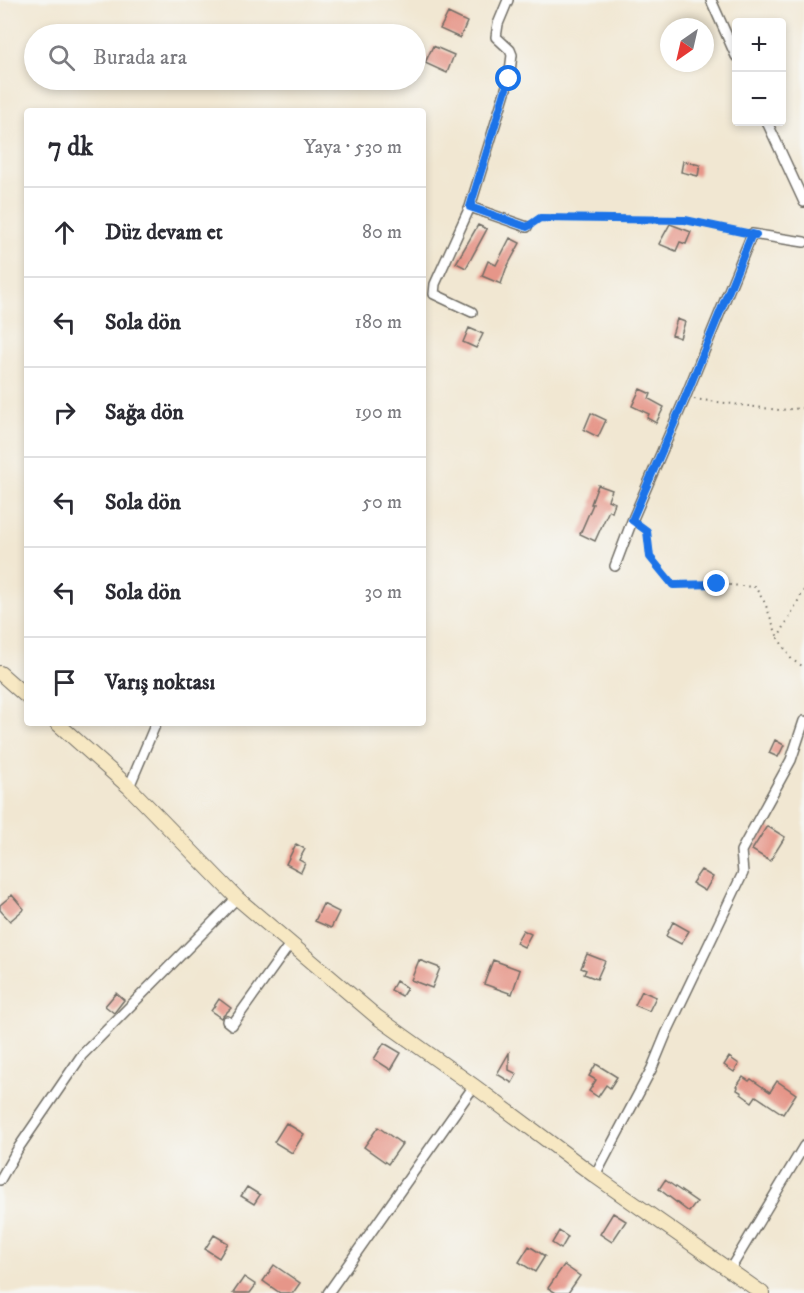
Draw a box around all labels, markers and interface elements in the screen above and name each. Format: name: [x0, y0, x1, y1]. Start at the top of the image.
north arrow: [660, 18, 714, 72]
map controls: [732, 18, 786, 126]
button: +: [732, 18, 786, 72]
search box: [24, 24, 426, 90]
icon: search: [45, 41, 78, 74]
text: Burada ara: [93, 44, 187, 71]
route start: [495, 65, 521, 91]
button: −: [732, 72, 786, 126]
text: 7 dk: [48, 131, 93, 164]
text: Yaya · 530 m: [303, 135, 402, 160]
icon: ahead: [48, 216, 81, 249]
text: Düz devam et: [105, 219, 223, 246]
text: 80 m: [362, 220, 402, 245]
icon: left: [48, 306, 81, 339]
text: Sola dön: [105, 309, 181, 336]
text: 180 m: [355, 310, 402, 335]
icon: right: [48, 396, 81, 429]
text: Sağa dön: [105, 399, 184, 426]
text: 190 m: [355, 400, 402, 425]
icon: left: [48, 486, 81, 519]
text: Sola dön: [105, 489, 181, 516]
text: 50 m: [362, 490, 402, 515]
route end: [703, 570, 729, 596]
icon: left: [48, 576, 81, 609]
text: Sola dön: [105, 579, 181, 606]
text: 30 m: [364, 580, 402, 605]
icon: arrive: [48, 666, 81, 699]
text: Varış noktası: [105, 669, 215, 696]

